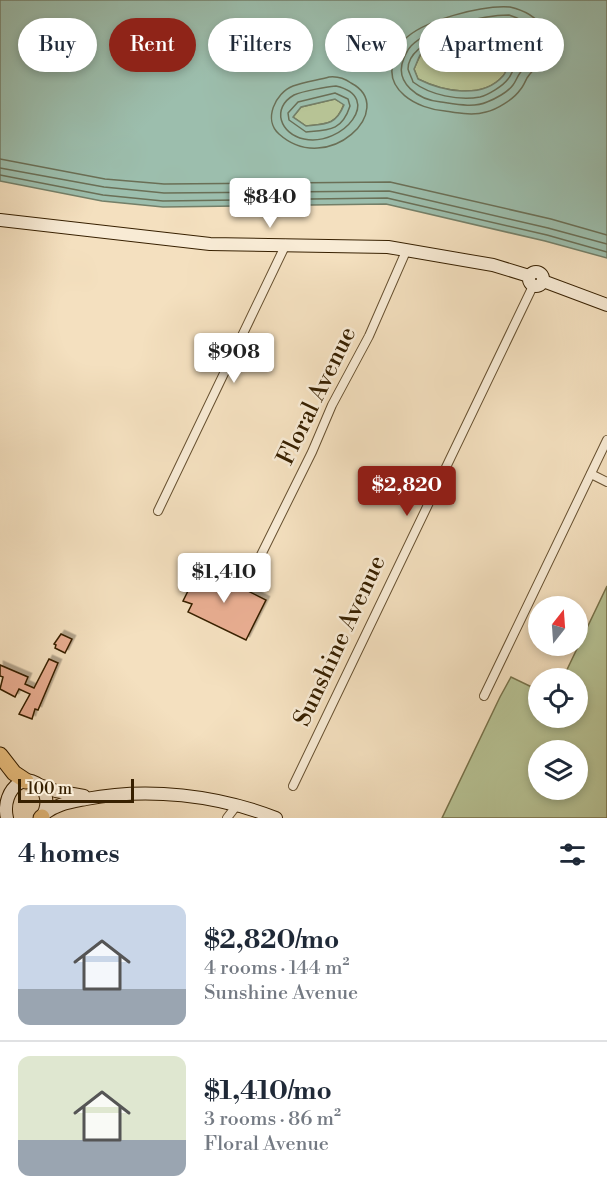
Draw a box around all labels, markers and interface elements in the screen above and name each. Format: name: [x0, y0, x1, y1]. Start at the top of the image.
chip: Buy: [18, 18, 97, 72]
chip: Rent: [109, 18, 196, 72]
chip: Filters: [208, 18, 313, 72]
chip: New: [325, 18, 407, 72]
chip: Apartment: [419, 18, 564, 72]
pin: $840: [234, 178, 306, 229]
text: $840: [244, 185, 296, 210]
street label: Floral Avenue: [271, 322, 363, 470]
pin: $908: [198, 333, 270, 384]
text: $908: [208, 340, 260, 365]
pin: $2,820: [358, 466, 456, 517]
text: $2,820: [372, 473, 442, 498]
street label: Sunshine Avenue: [287, 551, 393, 731]
pin: $1,410: [175, 553, 273, 604]
text: $1,410: [192, 560, 256, 585]
north arrow: [528, 596, 588, 656]
map controls: [528, 596, 588, 800]
button: locate: [528, 668, 588, 728]
button: layers: [528, 740, 588, 800]
scale bar: [18, 776, 134, 804]
text: 100 m: [27, 779, 72, 799]
text: 4 homes: [18, 838, 120, 870]
icon: filters: [556, 838, 589, 871]
text: $2,820/mo: [204, 924, 339, 956]
icon: home: [66, 929, 138, 1001]
text: 4 rooms · 144 m²: [204, 956, 349, 981]
text: Sunshine Avenue: [204, 981, 358, 1006]
text: $1,410/mo: [204, 1075, 332, 1107]
icon: home: [66, 1080, 138, 1152]
text: 3 rooms · 86 m²: [204, 1107, 341, 1132]
text: Floral Avenue: [204, 1132, 329, 1157]

